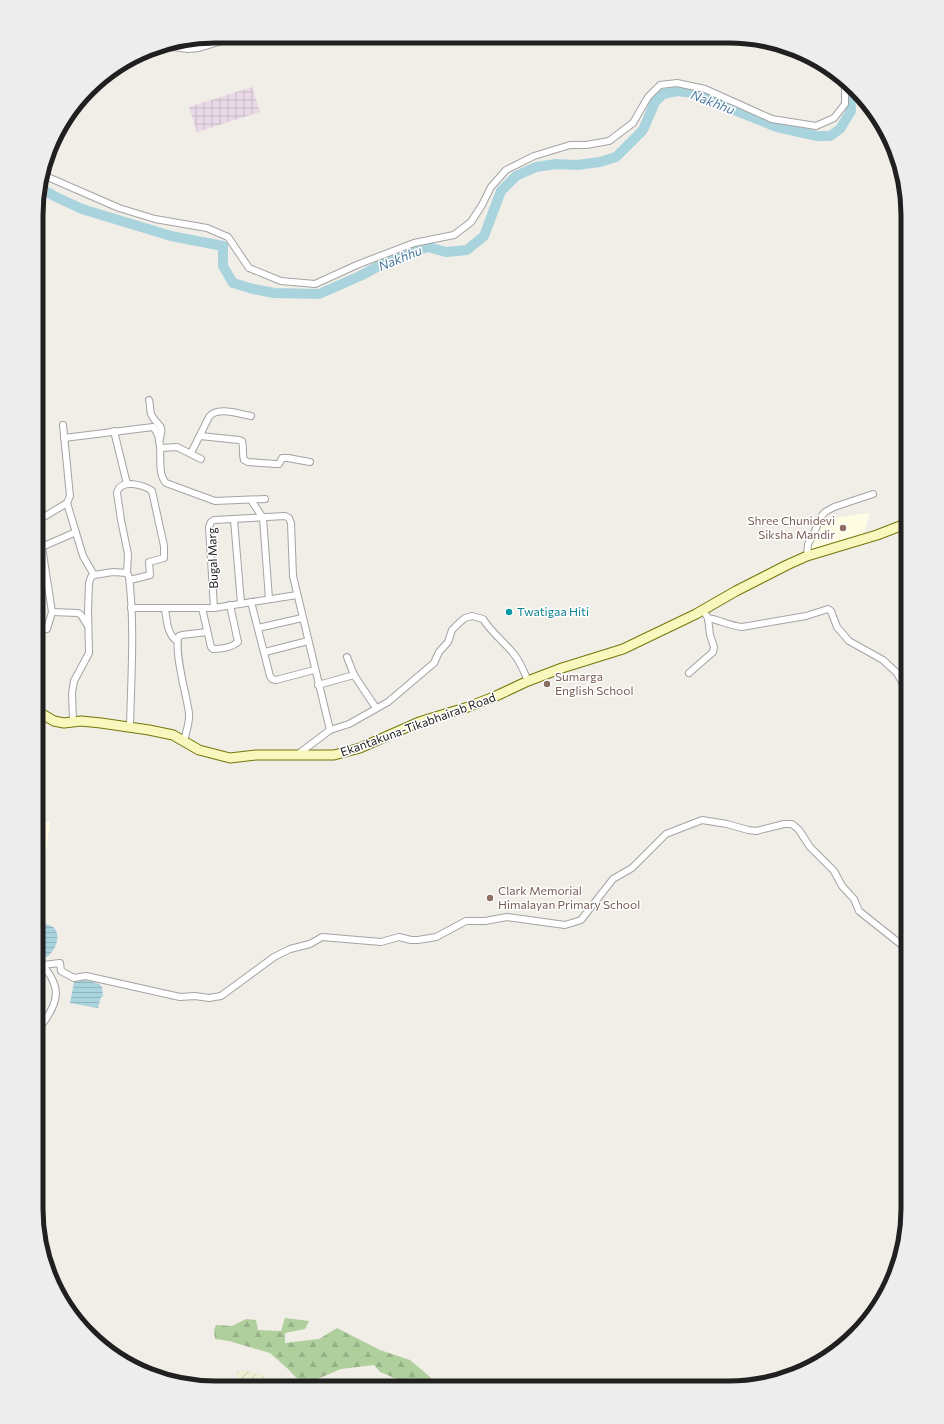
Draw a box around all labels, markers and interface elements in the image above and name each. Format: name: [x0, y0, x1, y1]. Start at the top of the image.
water label: Nakhhu: [689, 86, 737, 118]
water label: Nakhhu: [376, 242, 424, 274]
place label: Shree Chunidevi Siksha Mandir: [747, 513, 835, 541]
marker: Shree Chunidevi Siksha Mandir: [838, 523, 848, 533]
street label: Bugal Marg: [204, 527, 220, 589]
place label: Twatigaa Hiti: [517, 604, 589, 618]
marker: Twatigaa Hiti: [504, 607, 514, 617]
place label: Sumarga English School: [555, 669, 634, 697]
marker: Sumarga English School: [542, 679, 552, 689]
street label: Ekantakuna-Tikabhairab Road: [338, 689, 497, 759]
place label: Clark Memorial Himalayan Primary School: [498, 883, 640, 911]
marker: Clark Memorial Himalayan Primary School: [485, 893, 495, 903]

